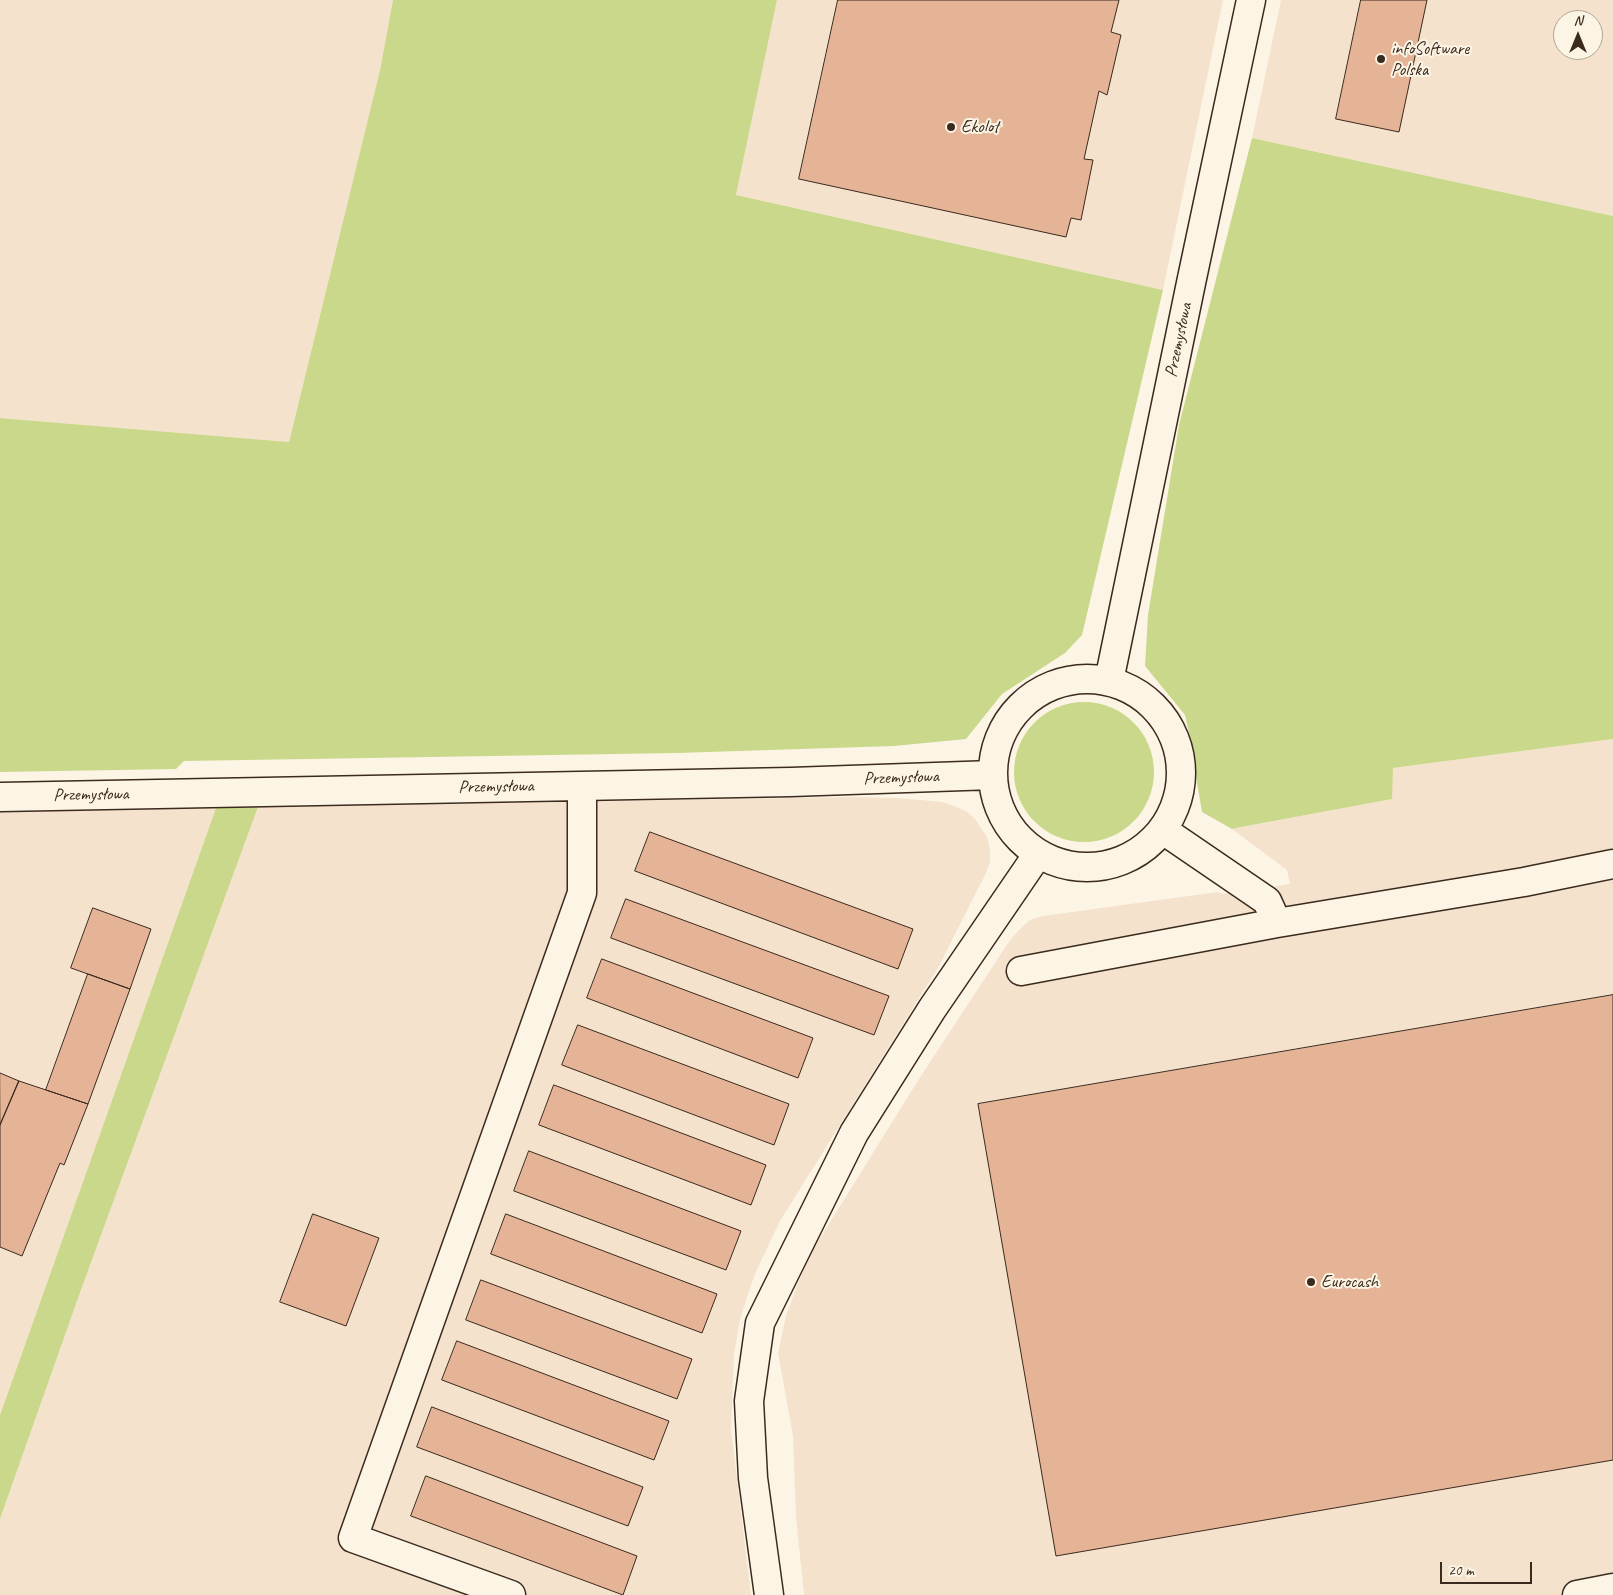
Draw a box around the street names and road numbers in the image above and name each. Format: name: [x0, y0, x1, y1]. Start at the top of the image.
street label: Przemysłowa: [1161, 301, 1197, 379]
street label: Przemysłowa: [863, 766, 939, 790]
street label: Przemysłowa: [458, 776, 534, 798]
street label: Przemysłowa: [53, 784, 129, 806]

